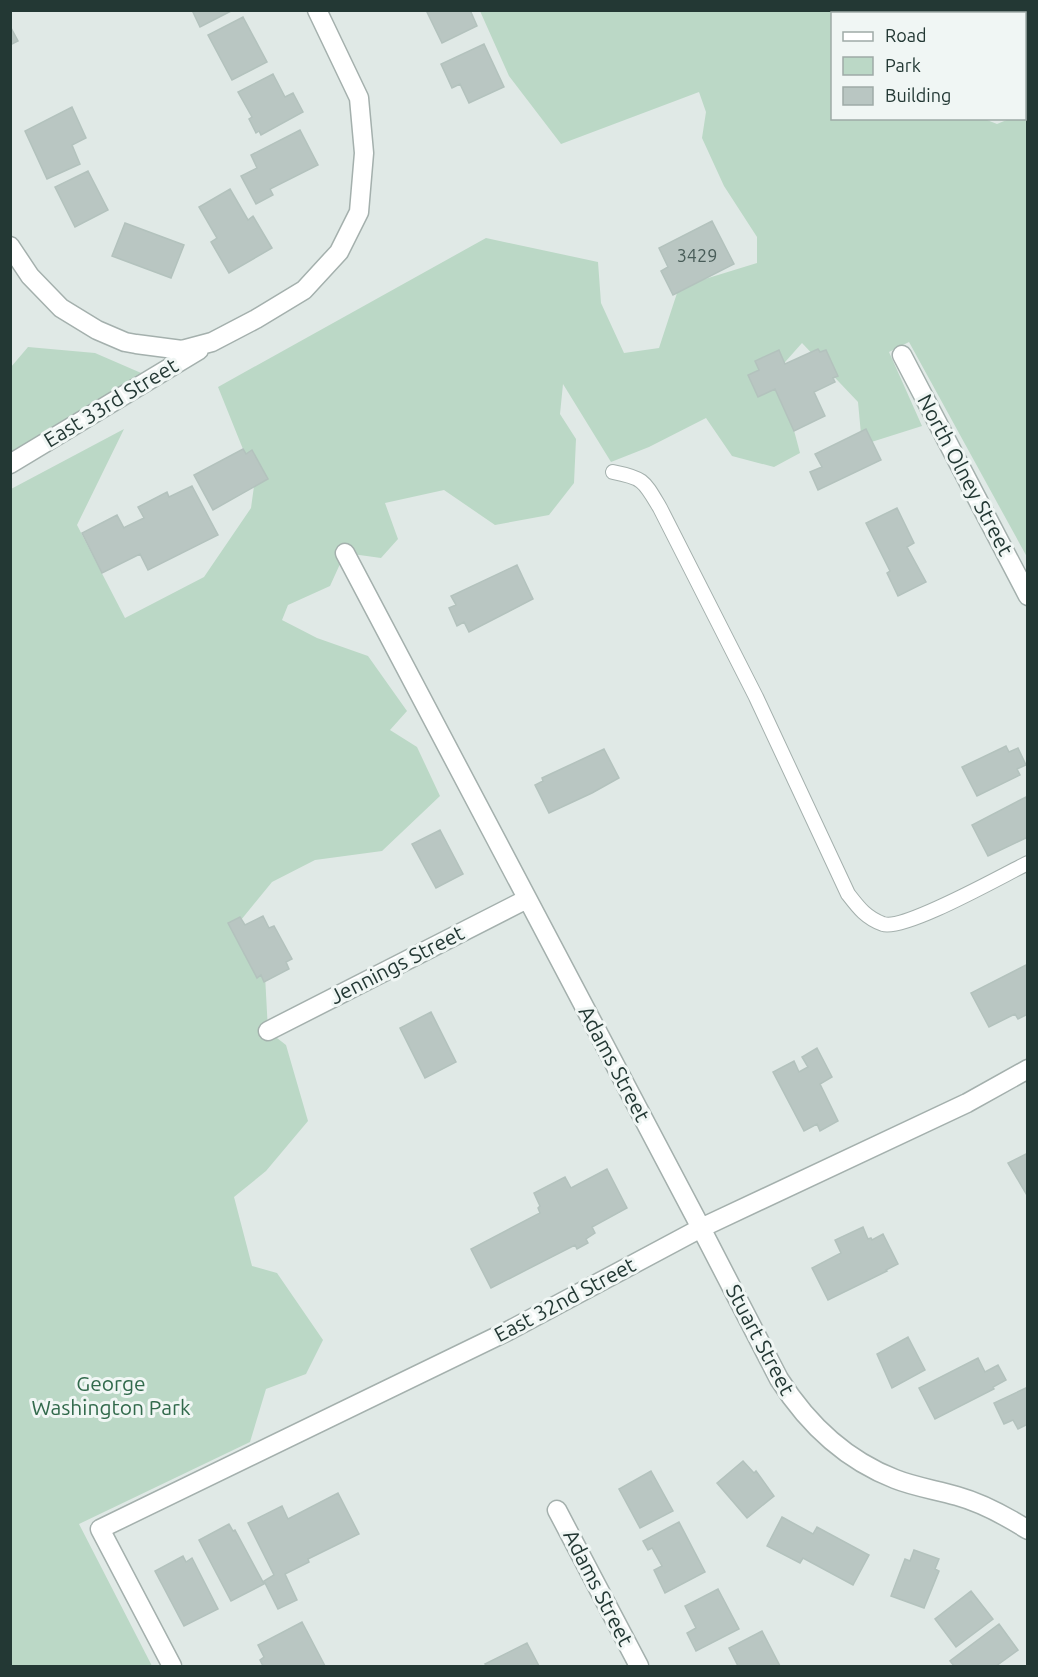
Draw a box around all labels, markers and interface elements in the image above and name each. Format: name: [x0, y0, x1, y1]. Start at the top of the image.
legend: [831, 12, 1026, 120]
text: Road: [885, 25, 927, 45]
text: Park: [885, 55, 921, 75]
text: Building: [885, 85, 951, 105]
house number: 3429: [677, 245, 717, 265]
street label: East 33rd Street: [39, 353, 182, 452]
street label: North Olney Street: [913, 390, 1019, 559]
street label: Jennings Street: [325, 920, 468, 1008]
street label: Adams Street: [574, 1002, 655, 1125]
street label: East 32nd Street: [490, 1252, 639, 1346]
street label: Stuart Street: [722, 1280, 800, 1399]
park label: George Washington Park: [31, 1371, 191, 1419]
street label: Adams Street: [559, 1525, 639, 1650]

